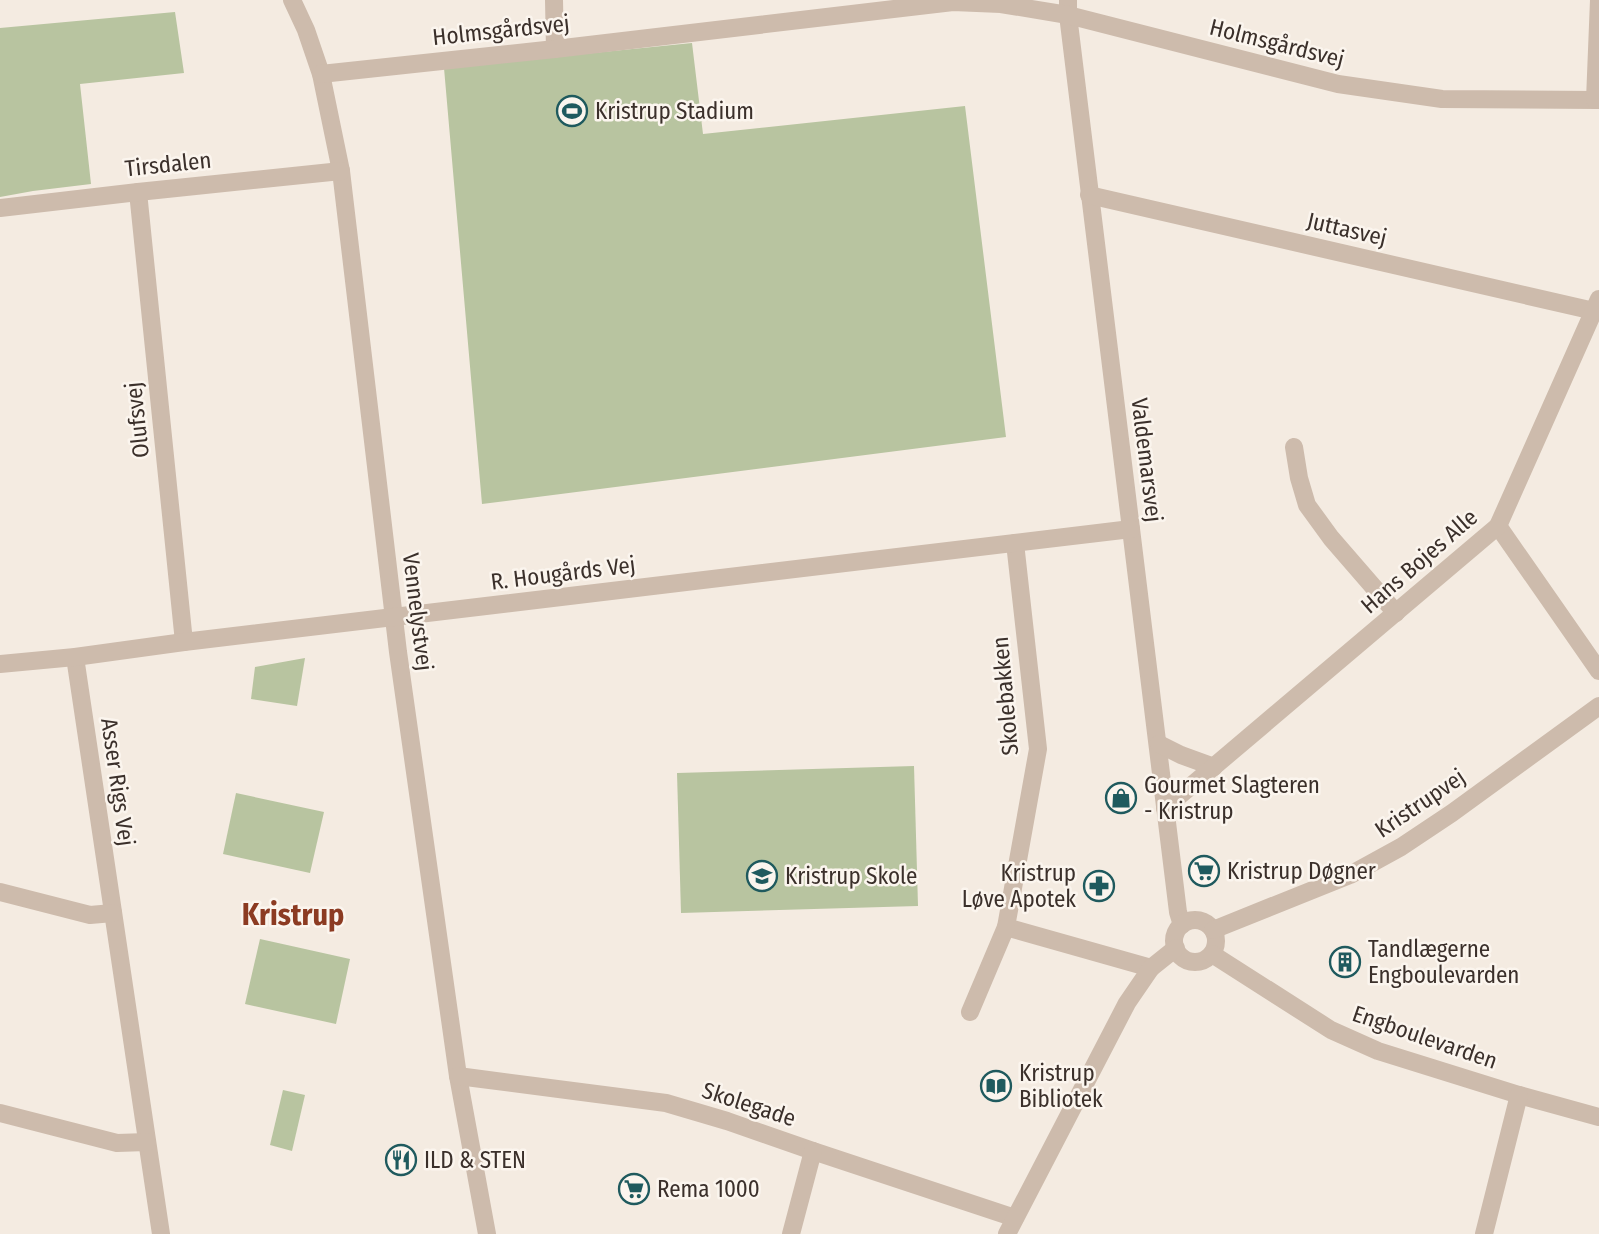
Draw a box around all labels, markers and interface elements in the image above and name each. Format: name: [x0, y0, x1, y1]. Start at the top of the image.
street label: Holmsgårdsvej: [431, 9, 571, 51]
street label: Holmsgårdsvej: [1207, 13, 1347, 73]
sports icon: Kristrup Stadium: [555, 94, 589, 128]
place label: Kristrup Stadium: [595, 97, 754, 125]
street label: Tirsdalen: [123, 146, 213, 182]
street label: Juttasvej: [1304, 206, 1390, 252]
street label: Olufsvej: [119, 381, 155, 459]
street label: Valdemarsvej: [1125, 396, 1169, 524]
street label: Hans Bojes Alle: [1355, 503, 1483, 619]
street label: R. Hougårds Vej: [489, 550, 637, 596]
street label: Vennelystvej: [397, 551, 439, 673]
street label: Skolebakken: [986, 635, 1024, 757]
street label: Asser Rigs Vej: [95, 716, 141, 848]
street label: Kristrupvej: [1370, 763, 1470, 843]
place label: Gourmet Slagteren - Kristrup: [1144, 771, 1320, 825]
shop icon: Gourmet Slagteren - Kristrup: [1104, 781, 1138, 815]
supermarket icon: Kristrup Døgner: [1187, 854, 1221, 888]
place label: Kristrup Døgner: [1227, 857, 1376, 885]
school or university icon: Kristrup Skole: [745, 859, 779, 893]
place label: Kristrup Løve Apotek: [962, 859, 1076, 913]
place label: Kristrup Skole: [785, 862, 917, 890]
pharmacy icon: Kristrup Løve Apotek: [1082, 869, 1116, 903]
district label: Kristrup: [242, 897, 344, 933]
place label: Tandlægerne Engboulevarden: [1368, 935, 1519, 989]
building icon: Tandlægerne Engboulevarden: [1328, 945, 1362, 979]
street label: Engboulevarden: [1349, 999, 1501, 1075]
place label: Kristrup Bibliotek: [1019, 1059, 1103, 1113]
library icon: Kristrup Bibliotek: [979, 1069, 1013, 1103]
street label: Skolegade: [699, 1076, 799, 1132]
restaurant icon: ILD & STEN: [384, 1143, 418, 1177]
place label: ILD & STEN: [424, 1146, 526, 1174]
supermarket icon: Rema 1000: [617, 1172, 651, 1206]
place label: Rema 1000: [657, 1175, 760, 1203]

